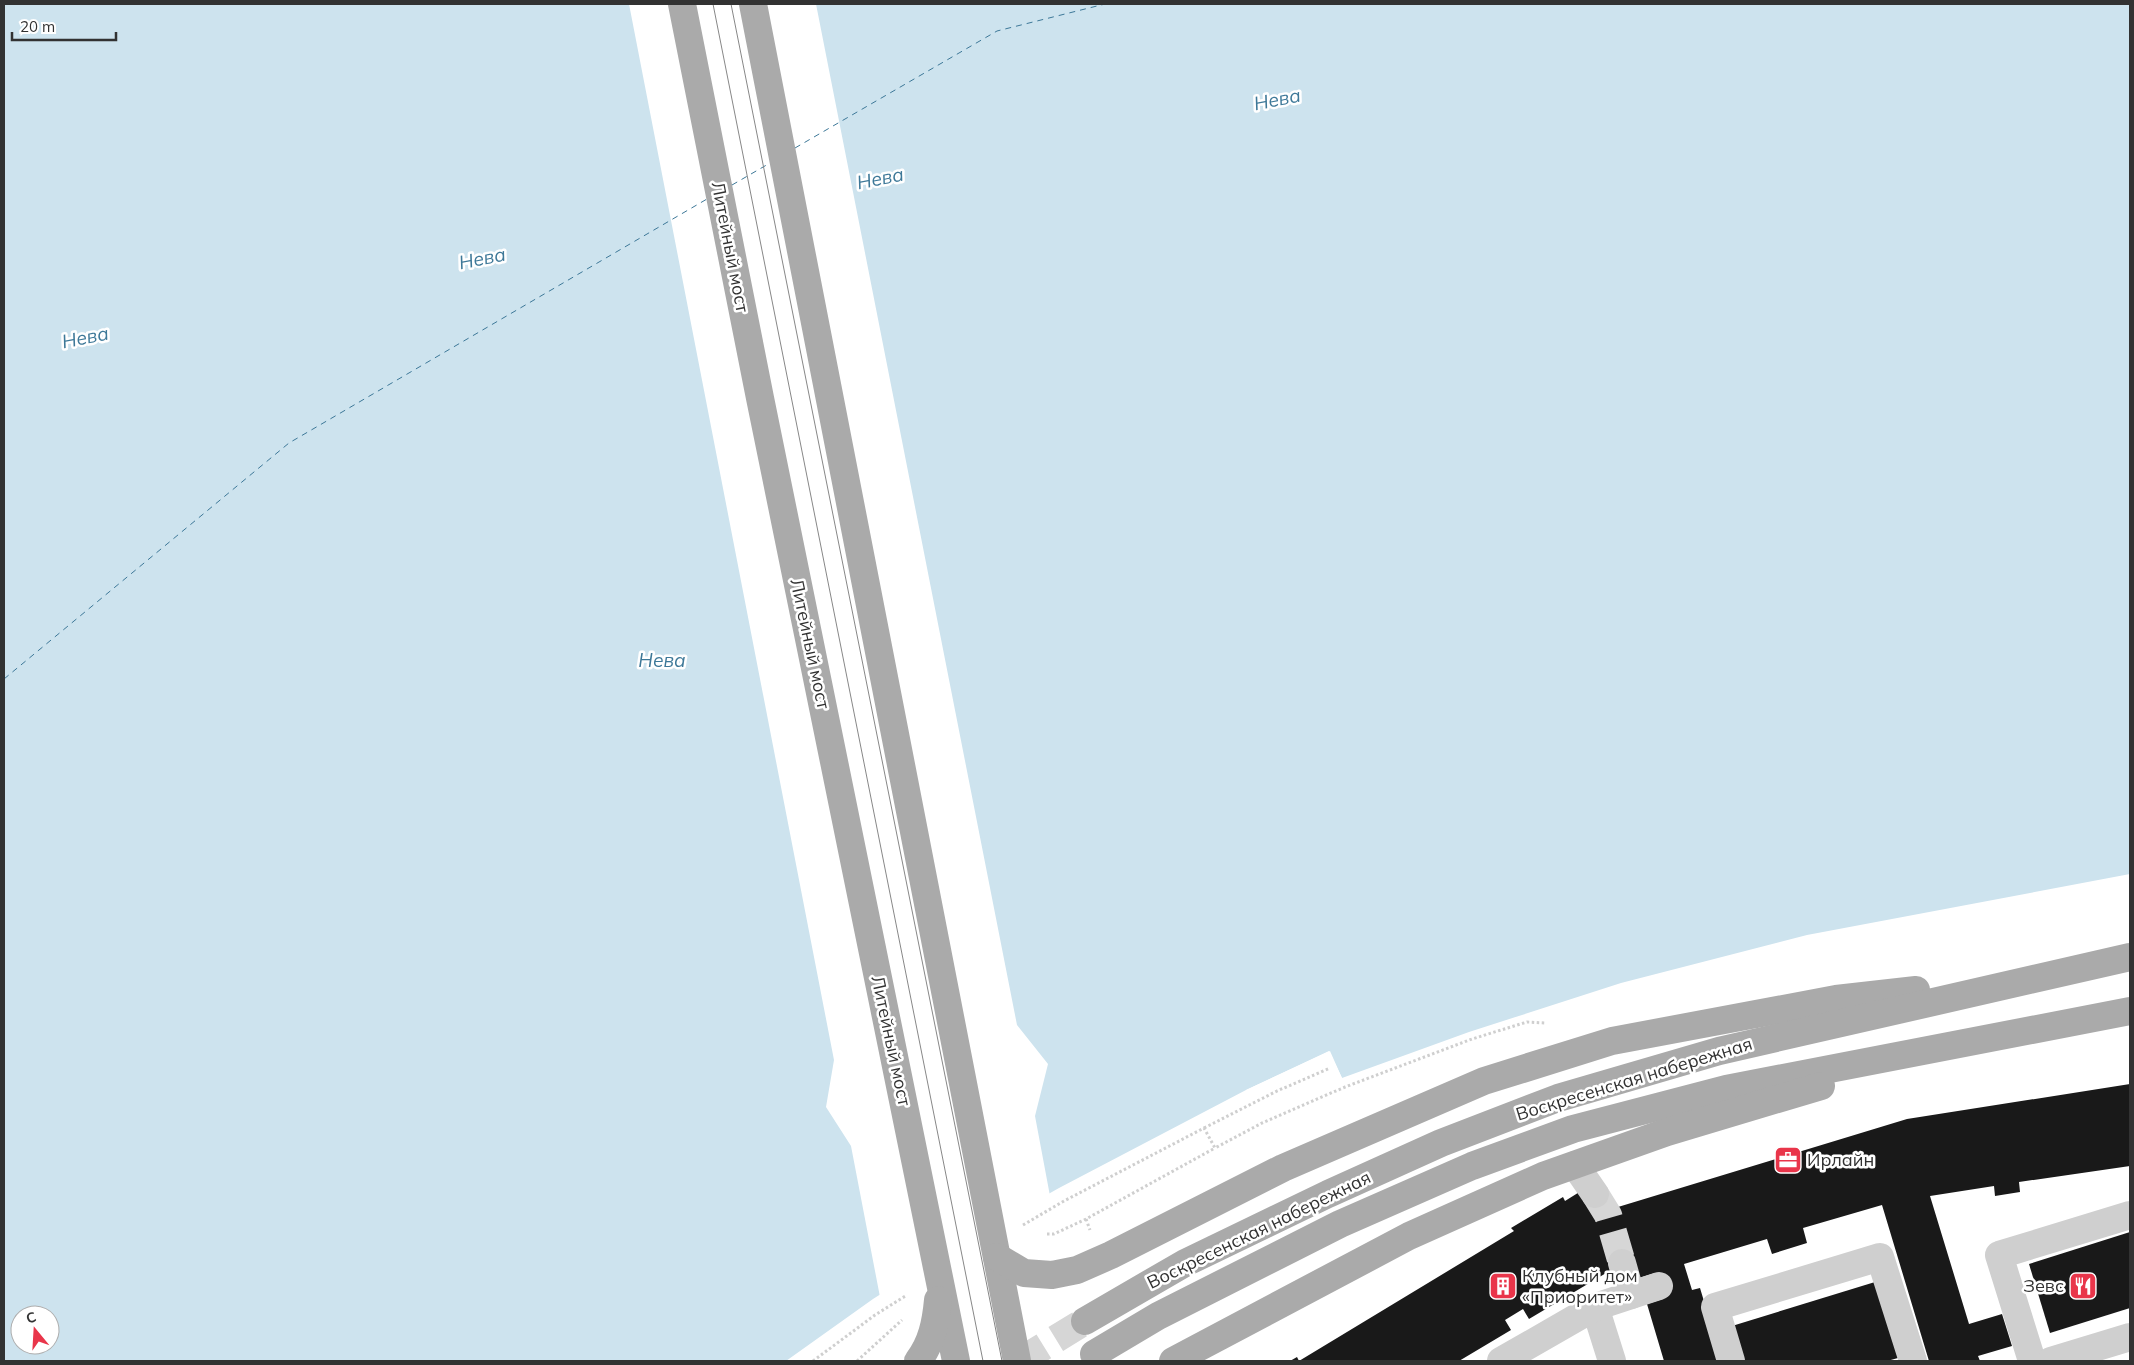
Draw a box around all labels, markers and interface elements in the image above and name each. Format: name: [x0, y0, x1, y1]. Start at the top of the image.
scale bar: [12, 10, 116, 42]
text: 20 m: [20, 17, 55, 36]
water label: Нева: [1252, 83, 1302, 115]
water label: Нева: [855, 162, 905, 194]
street label: Литейный мост: [707, 180, 755, 315]
water label: Нева: [457, 242, 507, 274]
water label: Нева: [60, 321, 110, 353]
street label: Литейный мост: [785, 577, 836, 712]
water label: Нева: [638, 648, 686, 672]
street label: Литейный мост: [866, 974, 917, 1109]
street label: Воскресенская набережная: [1513, 1032, 1755, 1125]
office icon: Ирлайн: [1773, 1145, 1803, 1175]
place label: Ирлайн: [1807, 1148, 1874, 1171]
street label: Воскресенская набережная: [1143, 1165, 1374, 1294]
place label: Клубный дом «Приоритет»: [1522, 1264, 1638, 1308]
building icon: Клубный дом «Приоритет»: [1488, 1271, 1518, 1301]
restaurant icon: Зевс: [2068, 1271, 2098, 1301]
place label: Зевс: [2023, 1274, 2064, 1297]
north arrow: [10, 1305, 60, 1355]
text: С: [24, 1308, 38, 1328]

